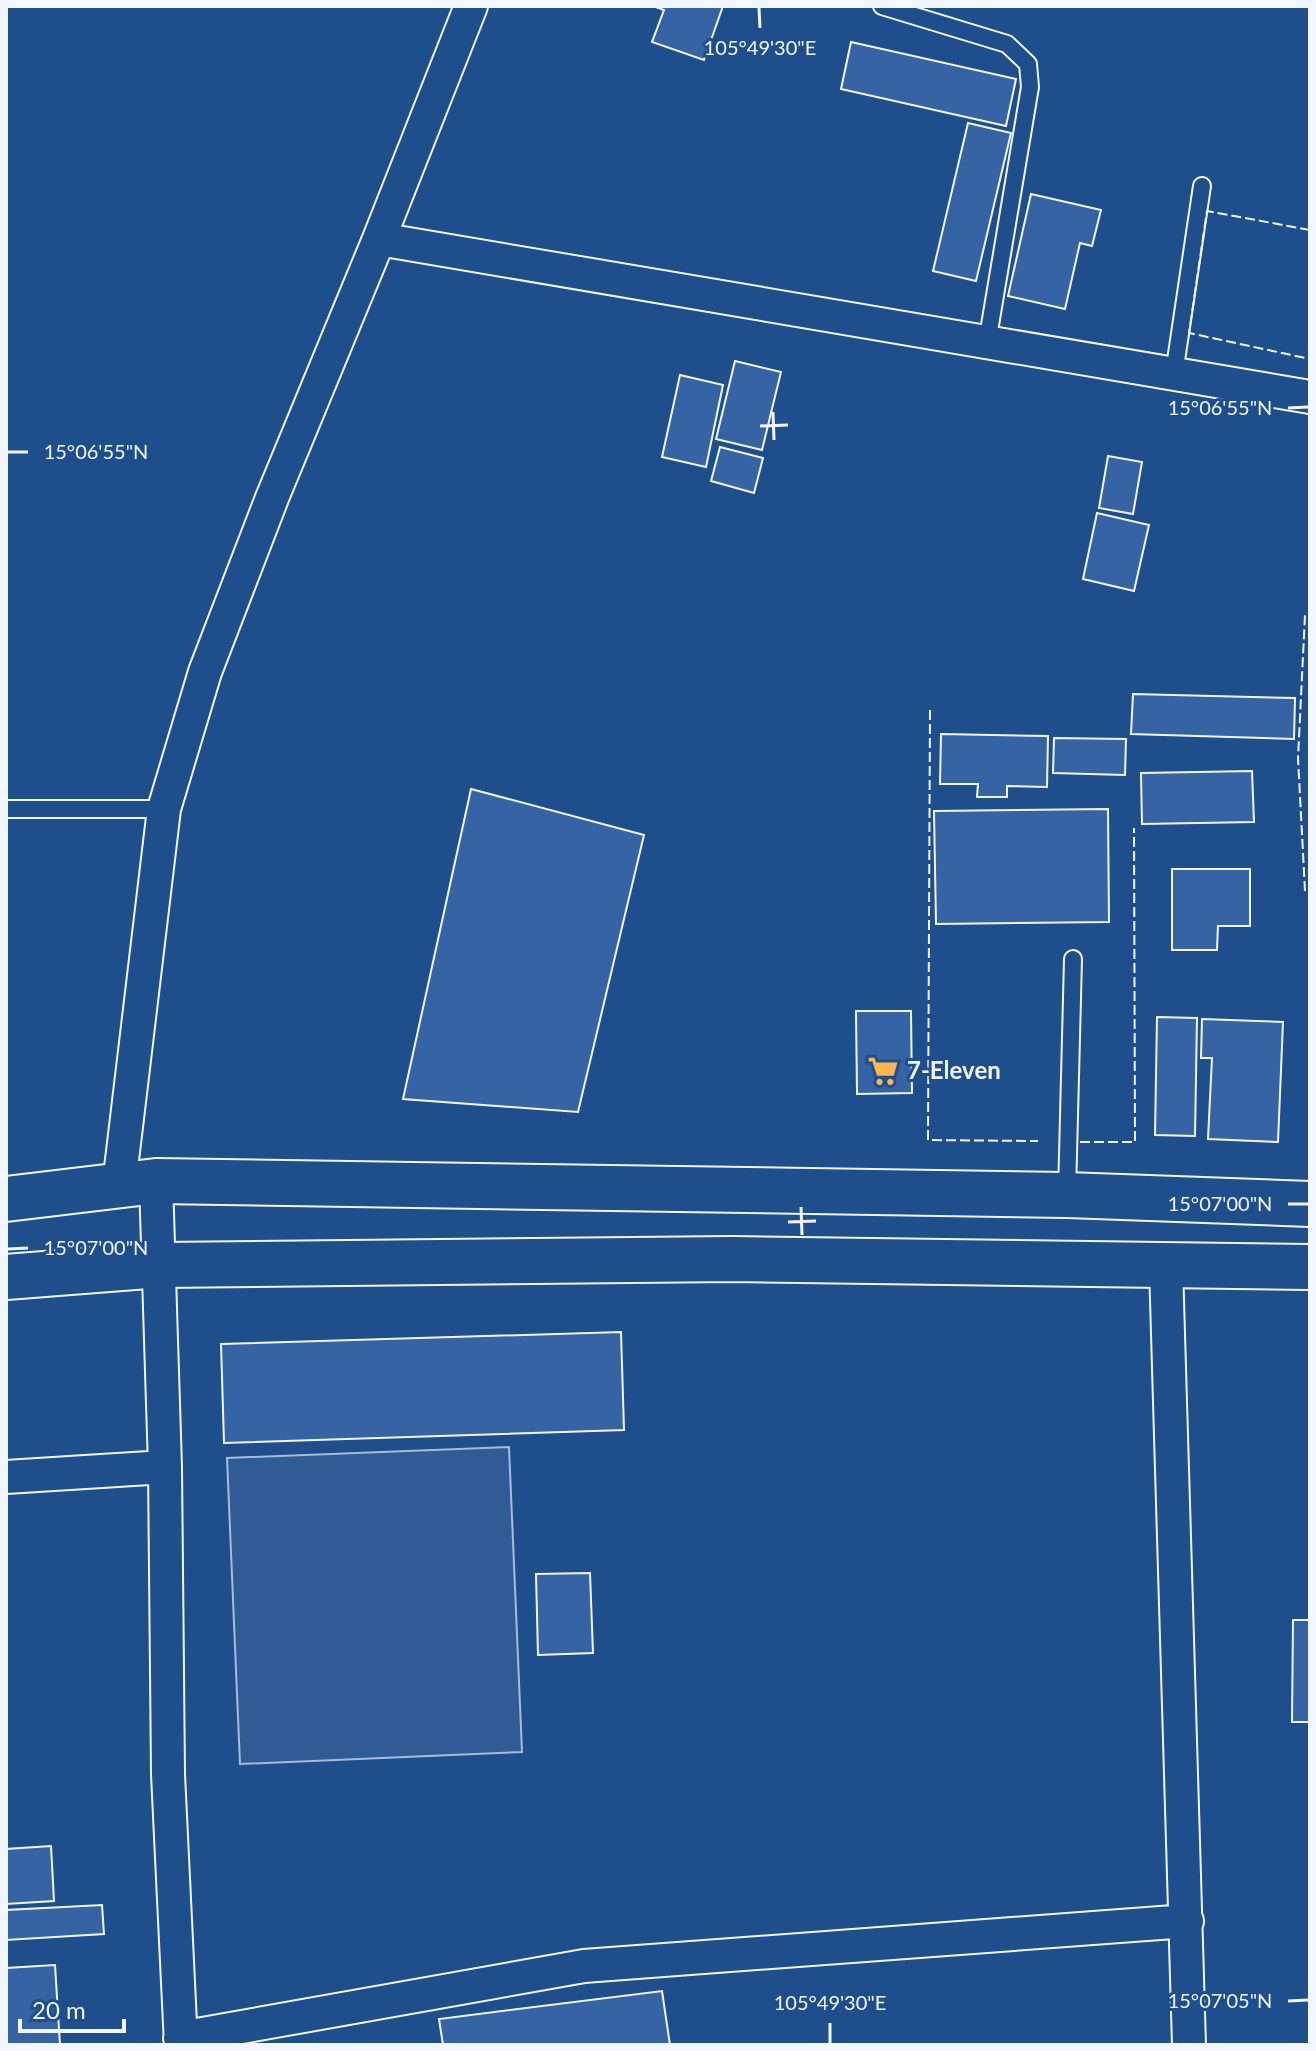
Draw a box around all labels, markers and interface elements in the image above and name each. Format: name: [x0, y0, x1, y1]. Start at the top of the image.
text: 105°49'30"E: [704, 35, 816, 59]
text: 15°06'55"N: [1168, 395, 1272, 419]
text: 15°06'55"N: [44, 439, 148, 463]
supermarket icon: 7-Eleven: [866, 1054, 900, 1088]
place label: 7-Eleven: [907, 1055, 1001, 1084]
text: 15°07'00"N: [1168, 1191, 1272, 1215]
text: 15°07'00"N: [44, 1235, 148, 1259]
scale bar: [20, 1983, 124, 2033]
text: 15°07'05"N: [1168, 1988, 1272, 2012]
text: 105°49'30"E: [774, 1990, 886, 2014]
text: 20 m: [32, 1995, 86, 2024]

